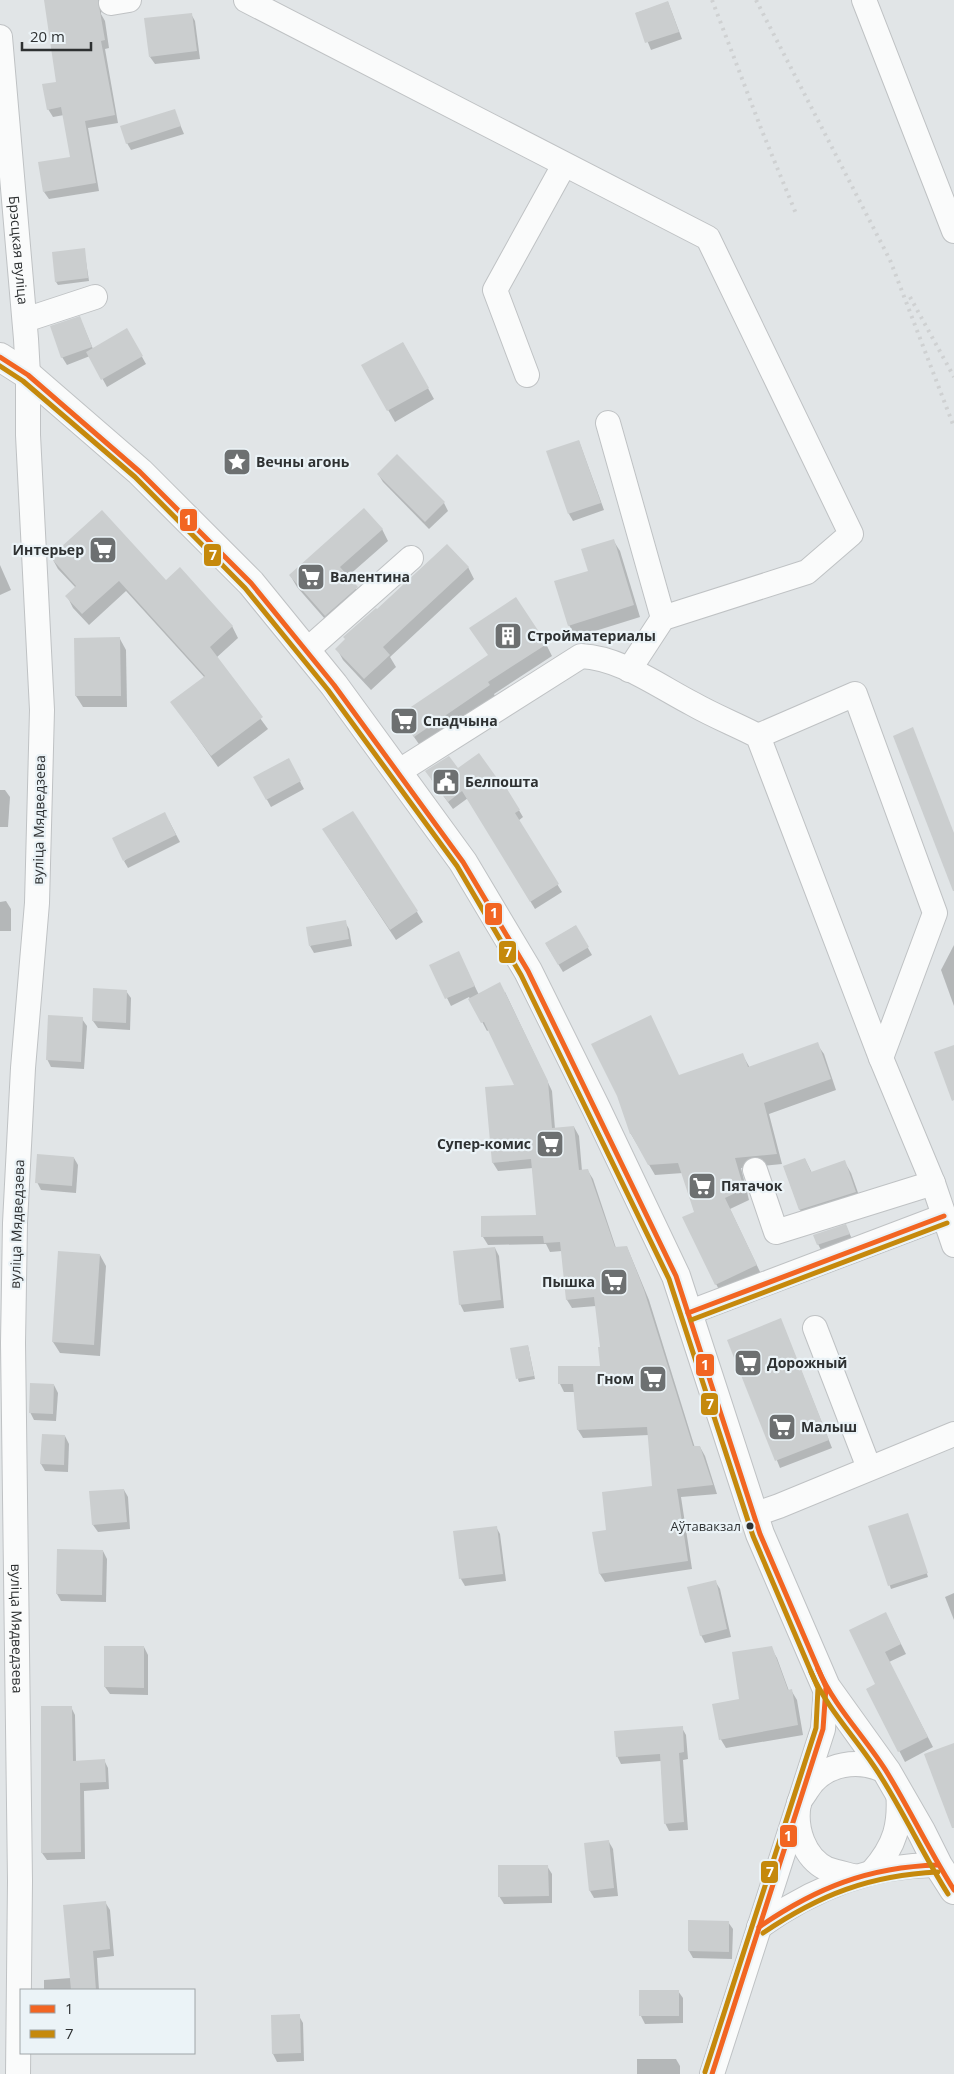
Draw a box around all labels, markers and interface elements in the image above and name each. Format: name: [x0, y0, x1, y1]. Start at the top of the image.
scale bar: [22, 20, 91, 52]
text: 20 m: [30, 26, 65, 46]
street label: Брэсцкая вуліца: [5, 195, 33, 305]
place icon: Вечны агонь: [222, 447, 252, 477]
place label: Вечны агонь: [256, 452, 350, 471]
line badge: 1: [179, 508, 198, 532]
text: 1: [184, 510, 192, 529]
supermarket icon: Интерьер: [88, 535, 118, 565]
place label: Интерьер: [13, 540, 84, 559]
line badge: 7: [203, 543, 222, 567]
text: 7: [209, 545, 217, 564]
supermarket icon: Валентина: [296, 562, 326, 592]
place label: Валентина: [330, 567, 410, 586]
building icon: Стройматериалы: [493, 621, 523, 651]
place label: Стройматериалы: [527, 626, 656, 645]
supermarket icon: Спадчына: [389, 706, 419, 736]
place label: Спадчына: [423, 711, 498, 730]
street label: вуліца Мядведзева: [28, 755, 49, 885]
public building icon: Белпошта: [431, 767, 461, 797]
place label: Белпошта: [465, 772, 539, 791]
line badge: 1: [484, 902, 503, 926]
text: 1: [490, 903, 498, 922]
line badge: 7: [498, 940, 517, 964]
text: 7: [504, 942, 512, 961]
supermarket icon: Супер-комис: [535, 1129, 565, 1159]
place label: Супер-комис: [437, 1134, 531, 1153]
street label: вуліца Мядведзева: [5, 1159, 28, 1289]
supermarket icon: Пятачок: [687, 1171, 717, 1201]
place label: Пятачок: [721, 1176, 783, 1195]
supermarket icon: Пышка: [599, 1267, 629, 1297]
place label: Пышка: [542, 1272, 595, 1291]
supermarket icon: Дорожный: [733, 1348, 763, 1378]
line badge: 1: [695, 1353, 715, 1377]
place label: Дорожный: [767, 1353, 847, 1372]
text: 1: [701, 1355, 709, 1374]
supermarket icon: Гном: [638, 1364, 668, 1394]
place label: Гном: [596, 1369, 634, 1388]
line badge: 7: [700, 1392, 719, 1416]
text: 7: [706, 1394, 714, 1413]
supermarket icon: Малыш: [767, 1412, 797, 1442]
place label: Малыш: [801, 1417, 857, 1436]
place label: Аўтавакзал: [671, 1517, 741, 1535]
marker: Аўтавакзал: [745, 1521, 755, 1531]
street label: вуліца Мядведзева: [7, 1564, 28, 1694]
line badge: 1: [779, 1824, 798, 1848]
text: 1: [784, 1826, 792, 1845]
line badge: 7: [760, 1860, 779, 1884]
text: 7: [766, 1862, 774, 1881]
legend: [20, 1989, 195, 2054]
text: 1: [65, 1998, 74, 2018]
text: 7: [65, 2023, 74, 2043]

